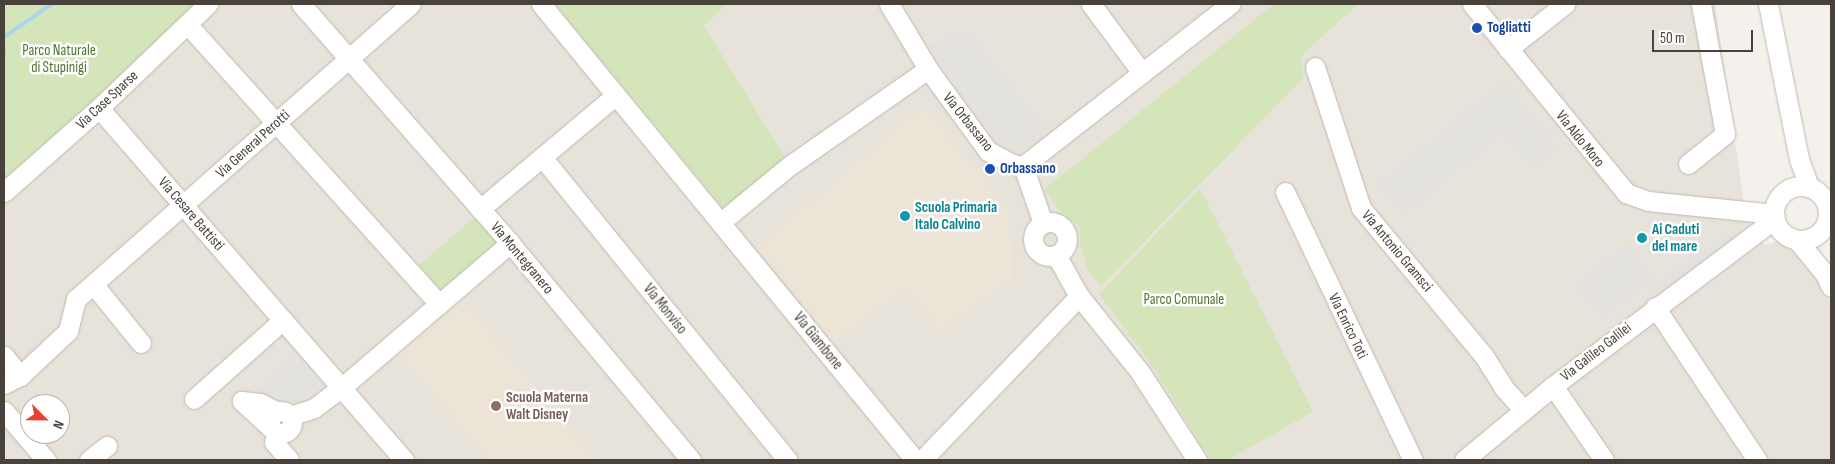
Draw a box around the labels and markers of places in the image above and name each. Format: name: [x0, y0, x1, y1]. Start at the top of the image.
place label: Togliatti: [1487, 19, 1531, 37]
marker: Togliatti: [1471, 22, 1483, 34]
place label: Orbassano: [1000, 160, 1056, 178]
marker: Orbassano: [984, 163, 996, 175]
place label: Scuola Primaria Italo Calvino: [915, 198, 997, 233]
marker: Scuola Primaria Italo Calvino: [899, 210, 911, 222]
place label: Ai Caduti del mare: [1652, 220, 1699, 255]
marker: Ai Caduti del mare: [1636, 232, 1648, 244]
place label: Scuola Materna Walt Disney: [506, 388, 588, 423]
marker: Scuola Materna Walt Disney: [490, 400, 502, 412]

